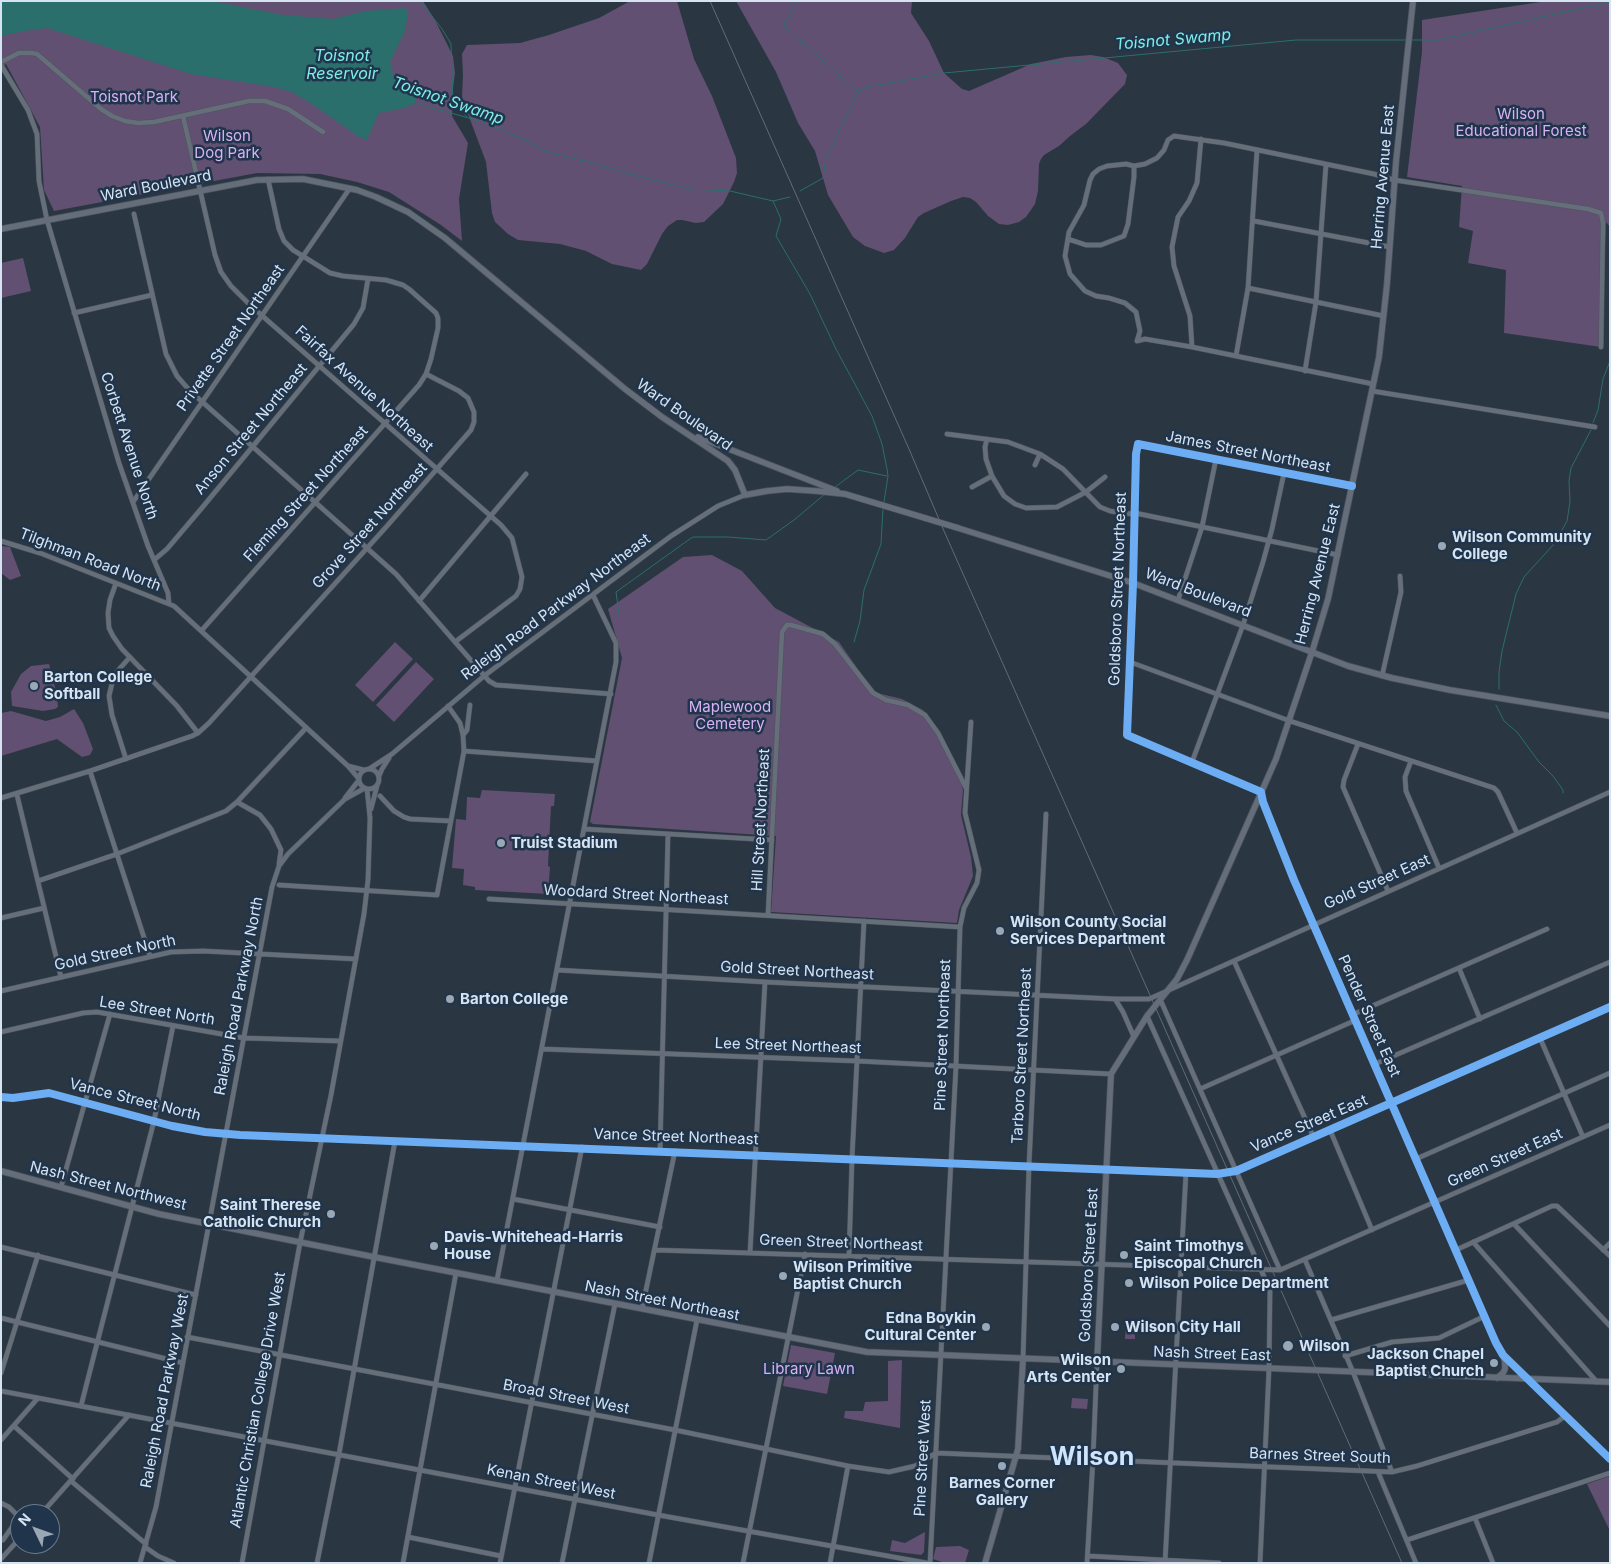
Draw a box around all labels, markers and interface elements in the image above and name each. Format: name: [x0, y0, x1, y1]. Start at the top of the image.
water label: Toisnot Swamp: [1114, 25, 1232, 55]
water label: Toisnot Reservoir: [306, 46, 378, 84]
water label: Toisnot Swamp: [390, 73, 506, 129]
park label: Toisnot Park: [90, 88, 178, 106]
street label: Herring Avenue East: [1368, 104, 1398, 250]
park label: Wilson Educational Forest: [1455, 105, 1587, 140]
park label: Wilson Dog Park: [194, 127, 260, 162]
street label: Ward Boulevard: [99, 166, 213, 206]
street label: Privette Street Northeast: [173, 261, 289, 415]
street label: Fairfax Avenue Northeast: [291, 322, 437, 456]
street label: Anson Street Northeast: [191, 360, 311, 498]
street label: Corbett Avenue North: [97, 370, 161, 522]
street label: Ward Boulevard: [633, 375, 735, 455]
street label: Fleming Street Northeast: [240, 422, 372, 566]
street label: James Street Northeast: [1164, 427, 1332, 477]
street label: Grove Street Northeast: [309, 459, 431, 593]
street label: Goldsboro Street Northeast: [1106, 492, 1130, 686]
street label: Herring Avenue East: [1292, 502, 1344, 646]
street label: Tilghman Road North: [17, 525, 163, 595]
place label: Wilson Community College: [1452, 528, 1591, 563]
street label: Raleigh Road Parkway Northeast: [458, 530, 654, 684]
marker: Wilson Community College: [1436, 540, 1448, 552]
street label: Ward Boulevard: [1142, 564, 1254, 622]
place label: Barton College Softball: [44, 668, 152, 703]
marker: Barton College Softball: [28, 680, 40, 692]
park label: Maplewood Cemetery: [689, 698, 771, 733]
street label: Hill Street Northeast: [748, 748, 774, 892]
place label: Truist Stadium: [511, 834, 618, 852]
marker: Truist Stadium: [495, 837, 507, 849]
street label: Gold Street East: [1321, 851, 1433, 913]
street label: Woodard Street Northeast: [543, 881, 729, 909]
street label: Raleigh Road Parkway North: [211, 895, 267, 1097]
place label: Wilson County Social Services Department: [1010, 913, 1166, 948]
marker: Wilson County Social Services Department: [994, 925, 1006, 937]
street label: Gold Street North: [53, 931, 177, 975]
street label: Pender Street East: [1334, 952, 1404, 1080]
street label: Gold Street Northeast: [720, 958, 874, 984]
street label: Pine Street Northeast: [931, 959, 955, 1111]
street label: Tarboro Street Northeast: [1008, 967, 1036, 1145]
place label: Barton College: [460, 990, 568, 1008]
street label: Lee Street North: [98, 993, 216, 1029]
marker: Barton College: [444, 993, 456, 1005]
street label: Lee Street Northeast: [714, 1034, 862, 1058]
street label: Vance Street North: [67, 1075, 203, 1125]
street label: Vance Street East: [1248, 1091, 1370, 1157]
street label: Vance Street Northeast: [593, 1125, 759, 1149]
street label: Green Street East: [1445, 1125, 1565, 1191]
street label: Nash Street Northwest: [28, 1158, 188, 1214]
street label: Goldsboro Street East: [1076, 1187, 1102, 1343]
place label: Saint Therese Catholic Church: [203, 1196, 321, 1231]
marker: Saint Therese Catholic Church: [325, 1208, 337, 1220]
place label: Davis-Whitehead-Harris House: [444, 1228, 623, 1263]
street label: Green Street Northeast: [759, 1231, 923, 1255]
place label: Saint Timothys Episcopal Church: [1134, 1237, 1263, 1272]
marker: Davis-Whitehead-Harris House: [428, 1240, 440, 1252]
marker: Saint Timothys Episcopal Church: [1118, 1249, 1130, 1261]
place label: Wilson Primitive Baptist Church: [793, 1258, 912, 1293]
marker: Wilson Primitive Baptist Church: [777, 1270, 789, 1282]
street label: Atlantic Christian College Drive West: [227, 1271, 289, 1529]
place label: Wilson Police Department: [1139, 1274, 1329, 1292]
street label: Nash Street Northeast: [583, 1277, 741, 1325]
marker: Wilson Police Department: [1123, 1277, 1135, 1289]
street label: Raleigh Road Parkway West: [137, 1292, 193, 1490]
place label: Edna Boykin Cultural Center: [864, 1309, 976, 1344]
place label: Wilson City Hall: [1125, 1318, 1241, 1336]
marker: Edna Boykin Cultural Center: [980, 1321, 992, 1333]
marker: Wilson City Hall: [1109, 1321, 1121, 1333]
place label: Wilson: [1299, 1337, 1350, 1355]
marker: Wilson: [1281, 1339, 1295, 1353]
street label: Nash Street East: [1153, 1343, 1271, 1365]
place label: Jackson Chapel Baptist Church: [1367, 1345, 1484, 1380]
place label: Wilson Arts Center: [1026, 1351, 1111, 1386]
marker: Jackson Chapel Baptist Church: [1488, 1357, 1500, 1369]
park label: Library Lawn: [763, 1360, 855, 1378]
marker: Wilson Arts Center: [1115, 1363, 1127, 1375]
street label: Broad Street West: [501, 1376, 631, 1418]
street label: Pine Street West: [911, 1399, 935, 1517]
district label: Wilson: [1050, 1442, 1134, 1472]
street label: Barnes Street South: [1249, 1445, 1391, 1467]
marker: Barnes Corner Gallery: [996, 1460, 1008, 1472]
street label: Kenan Street West: [485, 1461, 617, 1503]
place label: Barnes Corner Gallery: [949, 1474, 1055, 1509]
north arrow: [10, 1504, 60, 1554]
text: N: [14, 1510, 34, 1529]

